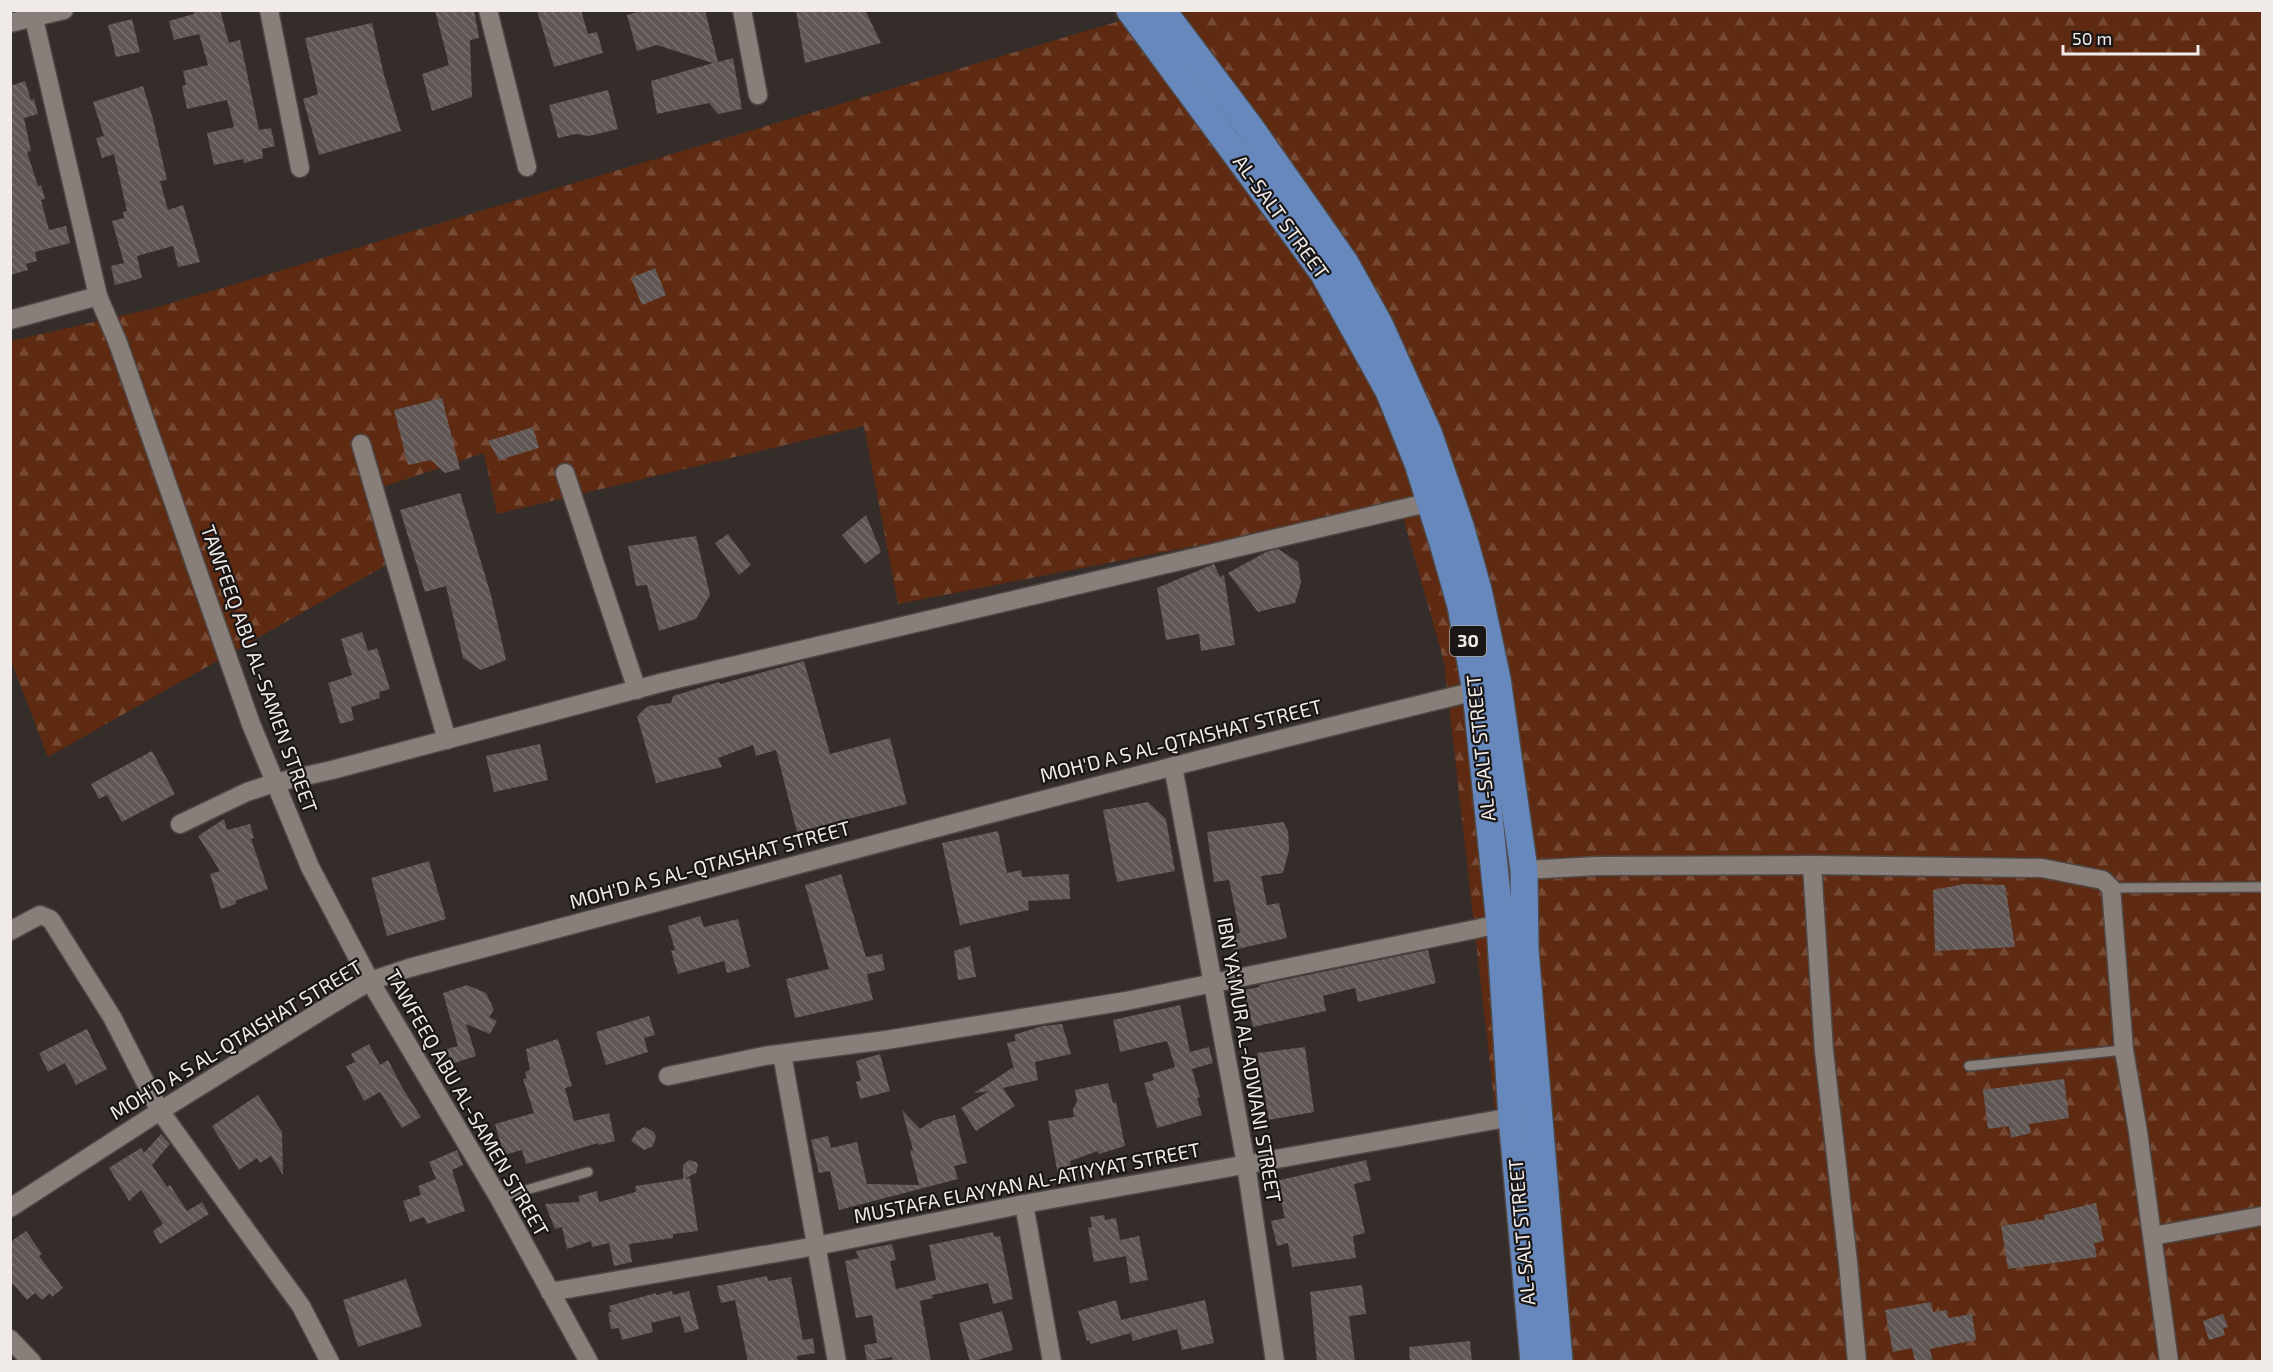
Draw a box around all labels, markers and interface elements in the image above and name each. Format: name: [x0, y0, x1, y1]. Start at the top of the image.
scale bar: [2063, 18, 2198, 56]
text: 50 m: [2072, 27, 2112, 49]
street label: AL-SALT STREET: [1229, 150, 1335, 283]
street label: TAWFEEQ ABU AL-SAMEN STREET: [197, 521, 323, 816]
road number: 30: [1450, 626, 1486, 656]
street label: AL-SALT STREET: [1460, 673, 1500, 823]
street label: MOH'D A S AL-QTAISHAT STREET: [1037, 693, 1325, 787]
street label: MOH'D A S AL-QTAISHAT STREET: [567, 815, 853, 913]
street label: IBN YA‘MUR AL-ADWANI STREET: [1213, 915, 1287, 1205]
street label: MOH'D A S AL-QTAISHAT STREET: [105, 954, 366, 1124]
street label: TAWFEEQ ABU AL-SAMEN STREET: [381, 965, 555, 1241]
street label: MUSTAFA ELAYYAN AL-ATIYYAT STREET: [851, 1137, 1203, 1227]
street label: AL-SALT STREET: [1503, 1157, 1539, 1306]

